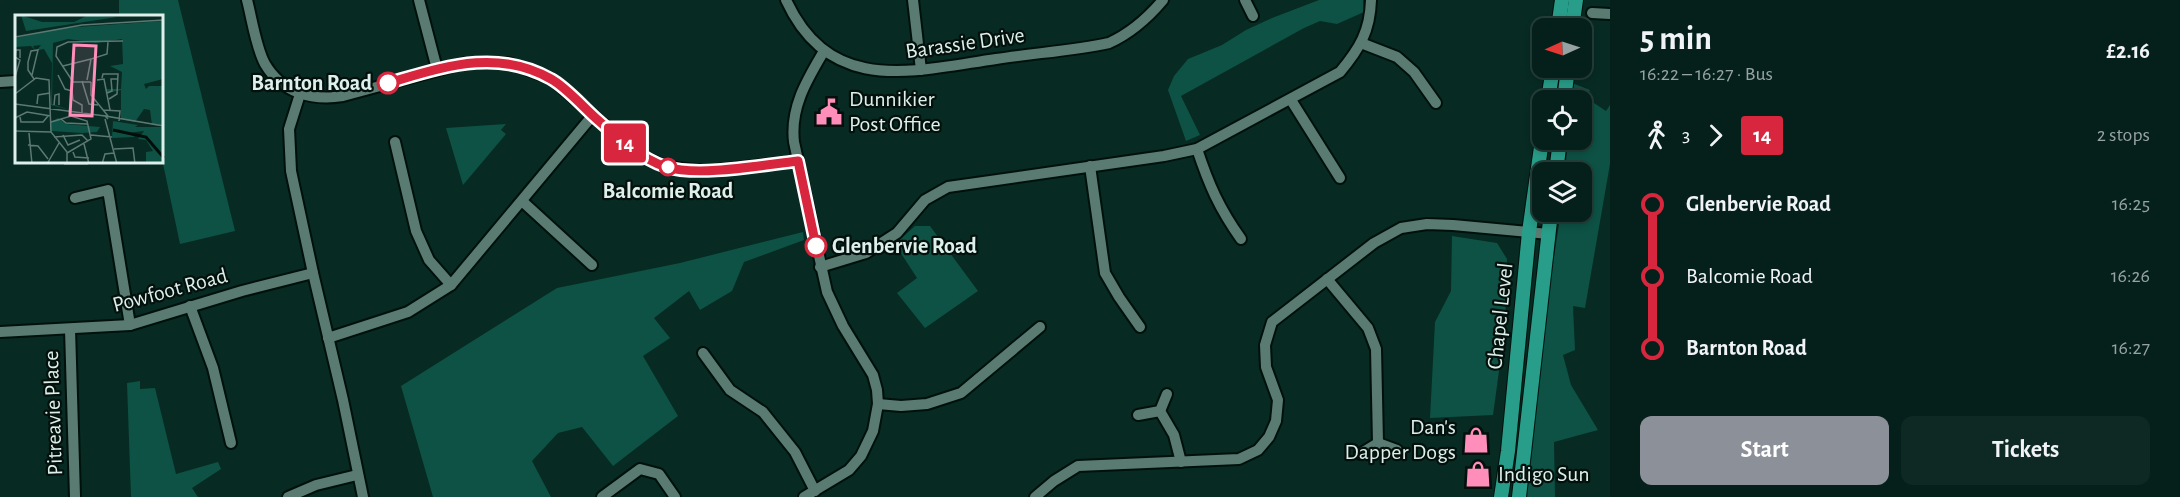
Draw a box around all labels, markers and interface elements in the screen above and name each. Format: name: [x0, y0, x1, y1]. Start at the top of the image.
inset map: [15, 15, 164, 164]
north arrow: [1532, 18, 1592, 78]
map controls: [1532, 18, 1592, 222]
text: 5 min: [1640, 23, 1712, 56]
street label: Barassie Drive: [904, 24, 1026, 62]
text: £2.16: [2106, 40, 2150, 62]
text: 16:22 – 16:27 · Bus: [1640, 64, 1773, 84]
place label: Barnton Road: [251, 72, 372, 94]
marker: Barnton Road: [377, 72, 399, 94]
place label: Dunnikier Post Office: [849, 88, 941, 135]
button: locate: [1532, 90, 1592, 150]
public building icon: Dunnikier Post Office: [814, 97, 844, 127]
icon: walk: [1640, 119, 1673, 152]
icon: forward: [1699, 119, 1732, 152]
line badge: 14: [598, 124, 652, 162]
text: 3: [1682, 125, 1690, 145]
text: 14: [1753, 125, 1771, 146]
text: 2 stops: [2097, 125, 2150, 145]
text: 14: [616, 133, 634, 154]
marker: Balcomie Road: [659, 158, 677, 176]
button: layers: [1532, 162, 1592, 222]
place label: Balcomie Road: [603, 180, 734, 202]
text: Glenbervie Road: [1686, 193, 1831, 215]
text: 16:25: [2112, 194, 2150, 214]
marker: Glenbervie Road: [805, 235, 827, 257]
place label: Glenbervie Road: [832, 235, 977, 257]
street label: Chapel Level: [1483, 262, 1517, 370]
street label: Powfoot Road: [110, 264, 230, 316]
text: Balcomie Road: [1686, 265, 1813, 287]
text: 16:26: [2111, 266, 2150, 286]
text: Barnton Road: [1686, 337, 1807, 359]
text: 16:27: [2112, 338, 2150, 358]
street label: Pitreavie Place: [40, 350, 66, 476]
place label: Dan's Dapper Dogs: [1344, 416, 1456, 463]
button: Start: [1640, 416, 1889, 485]
button: Tickets: [1901, 416, 2150, 485]
shop icon: Dan's Dapper Dogs: [1461, 425, 1491, 455]
shop icon: Indigo Sun: [1463, 459, 1493, 489]
place label: Indigo Sun: [1498, 463, 1590, 485]

